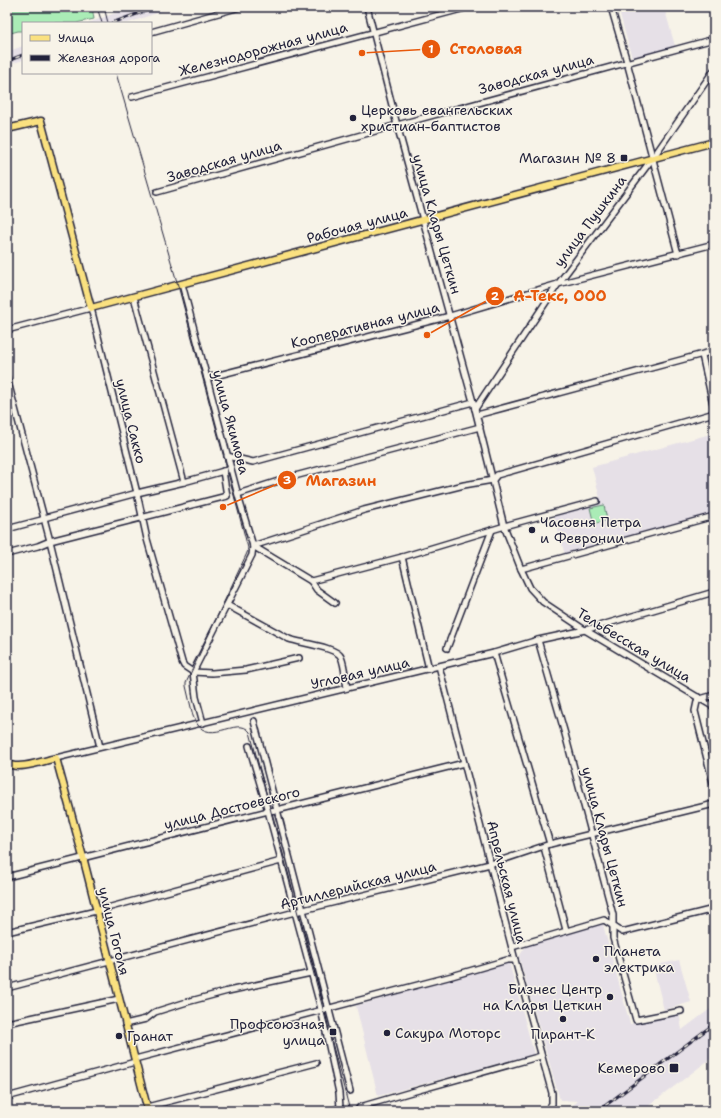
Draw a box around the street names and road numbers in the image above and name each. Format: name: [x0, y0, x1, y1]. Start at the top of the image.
street label: Железнодорожная улица: [177, 18, 350, 80]
street label: Заводская улица: [476, 50, 596, 98]
street label: Заводская улица: [165, 136, 284, 186]
street label: улица Клары Цеткин: [408, 152, 466, 296]
street label: улица Пушкина: [550, 171, 630, 270]
street label: Рабочая улица: [305, 203, 410, 247]
street label: Кооперативная улица: [289, 298, 441, 352]
street label: улица Якимова: [208, 368, 254, 476]
street label: улица Сакко: [112, 377, 150, 465]
street label: Тельбесская улица: [574, 604, 695, 686]
street label: Угловая улица: [309, 653, 411, 693]
street label: улица Клары Цеткин: [578, 765, 632, 909]
street label: улица Достоевского: [162, 782, 302, 834]
street label: Апрельская улица: [483, 819, 531, 946]
street label: Артиллерийская улица: [278, 857, 438, 913]
street label: улица Гоголя: [94, 885, 134, 977]

